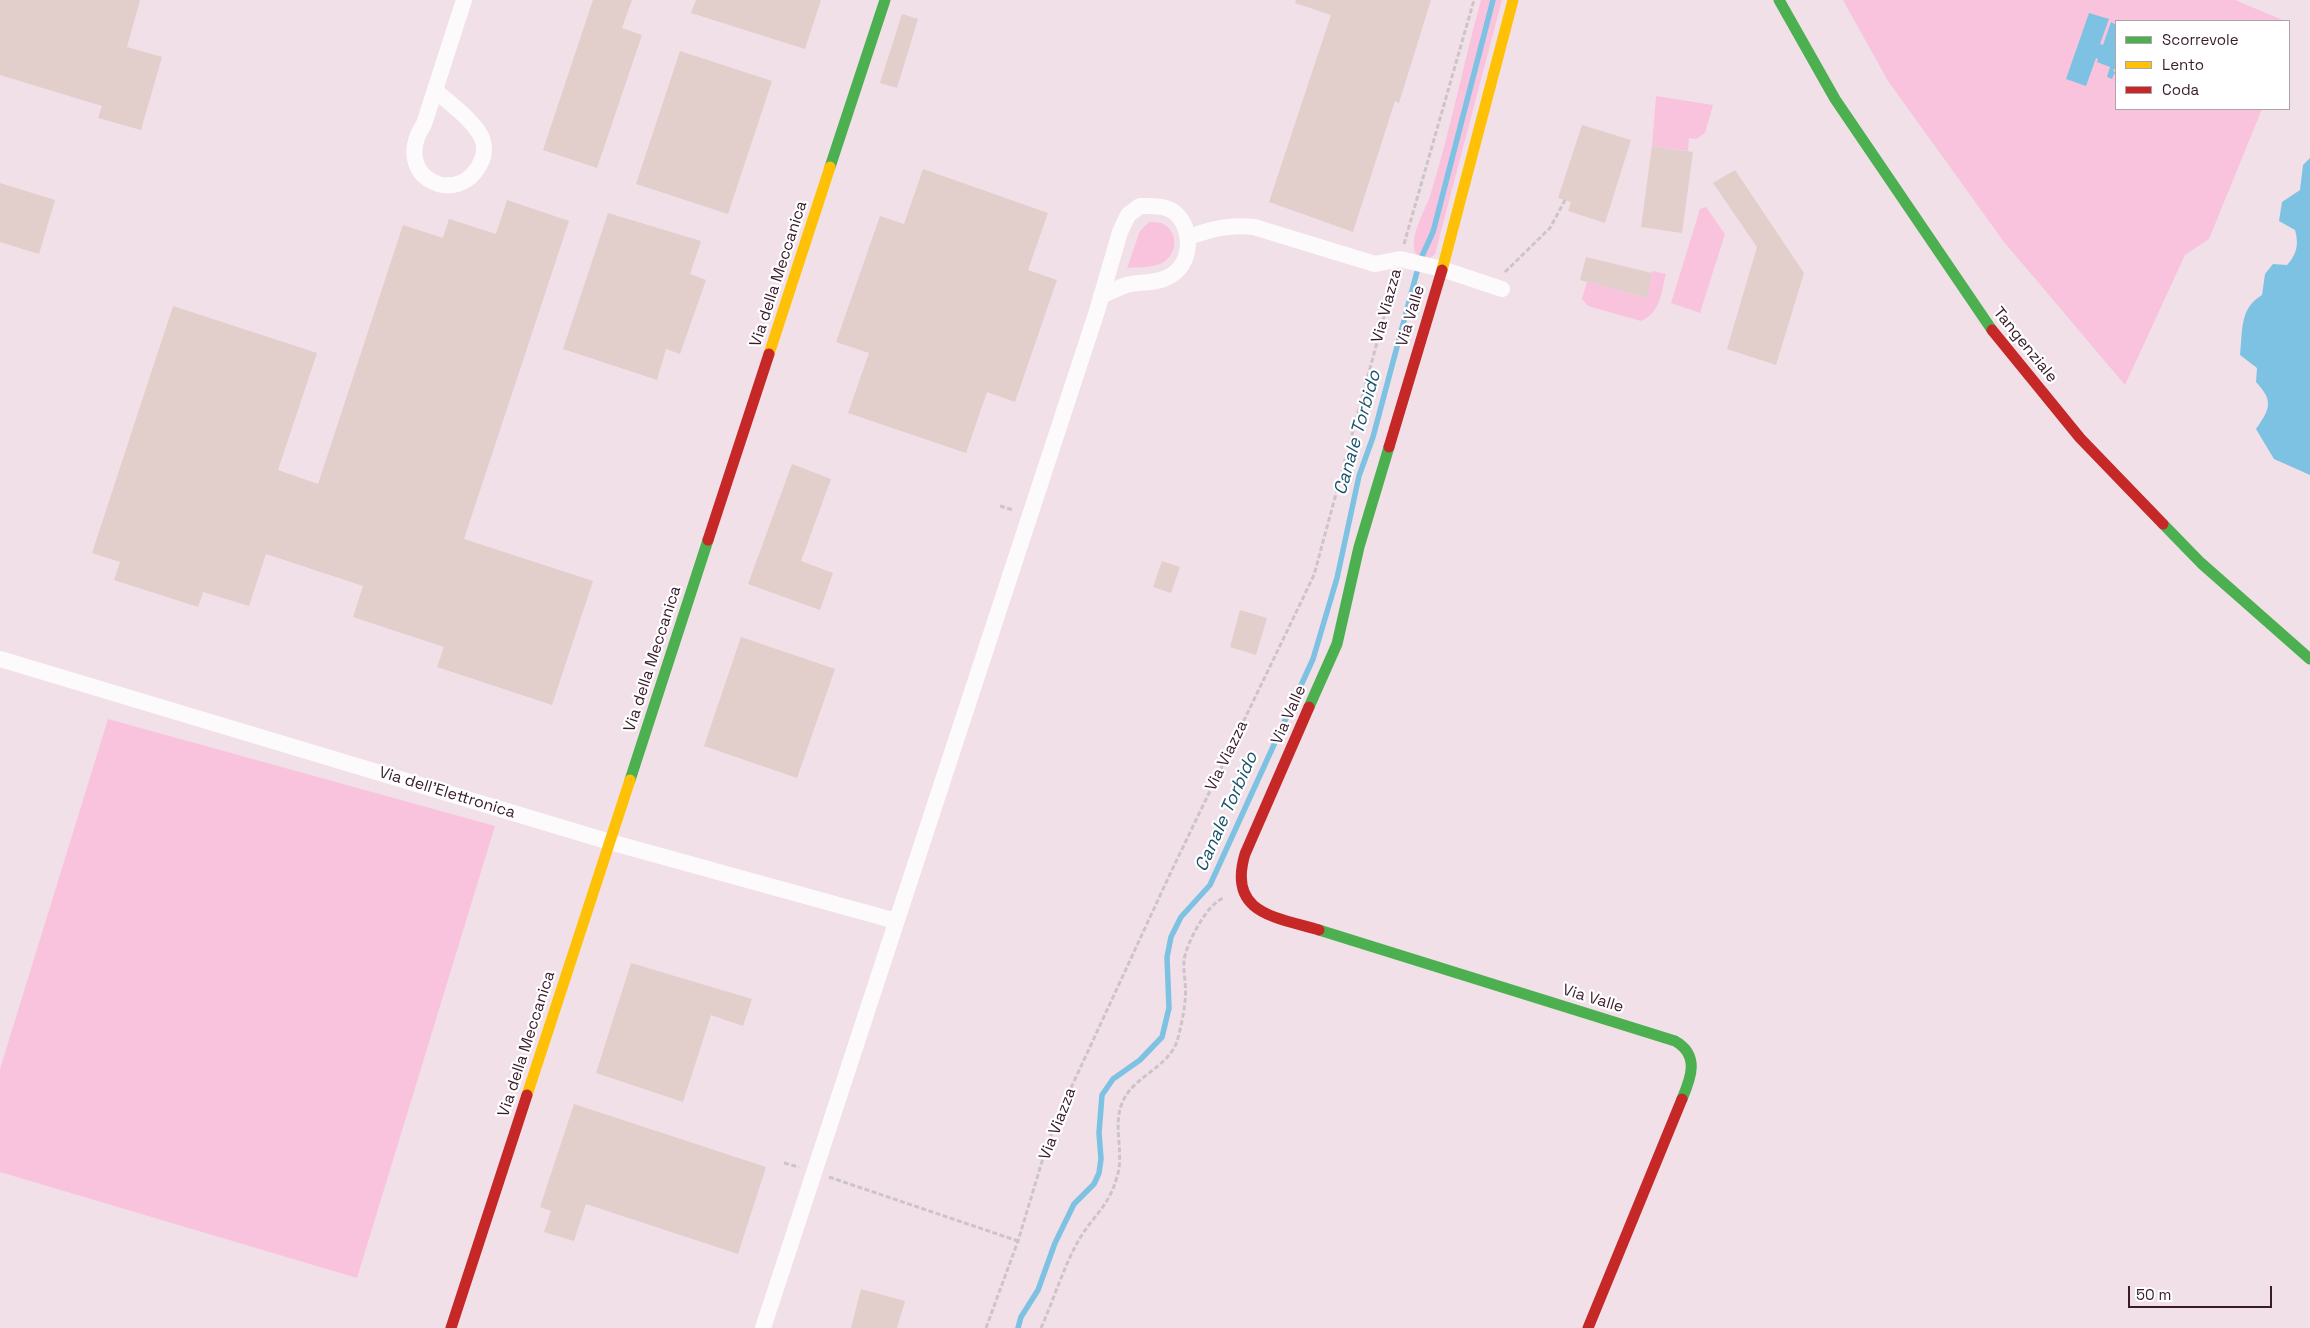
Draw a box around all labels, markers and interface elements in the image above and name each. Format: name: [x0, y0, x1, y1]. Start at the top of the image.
legend: [2115, 20, 2290, 110]
text: Scorrevole: [2162, 30, 2239, 49]
text: Lento: [2162, 55, 2204, 74]
text: Coda: [2162, 80, 2199, 99]
street label: Via della Meccanica: [746, 199, 812, 349]
street label: Via Viazza: [1368, 267, 1406, 345]
street label: Via Valle: [1393, 283, 1429, 349]
street label: Tangenziale: [1989, 303, 2061, 387]
water label: Canale Torbido: [1330, 368, 1386, 498]
street label: Via della Meccanica: [620, 584, 686, 734]
street label: Via Valle: [1267, 682, 1311, 748]
street label: Via Viazza: [1202, 718, 1252, 794]
water label: Canale Torbido: [1191, 749, 1263, 875]
street label: Via dell'Elettronica: [376, 763, 518, 823]
street label: Via della Meccanica: [494, 969, 560, 1119]
street label: Via Valle: [1560, 981, 1626, 1017]
street label: Via Viazza: [1035, 1085, 1081, 1163]
scale bar: [2130, 1276, 2274, 1308]
text: 50 m: [2136, 1285, 2171, 1304]

